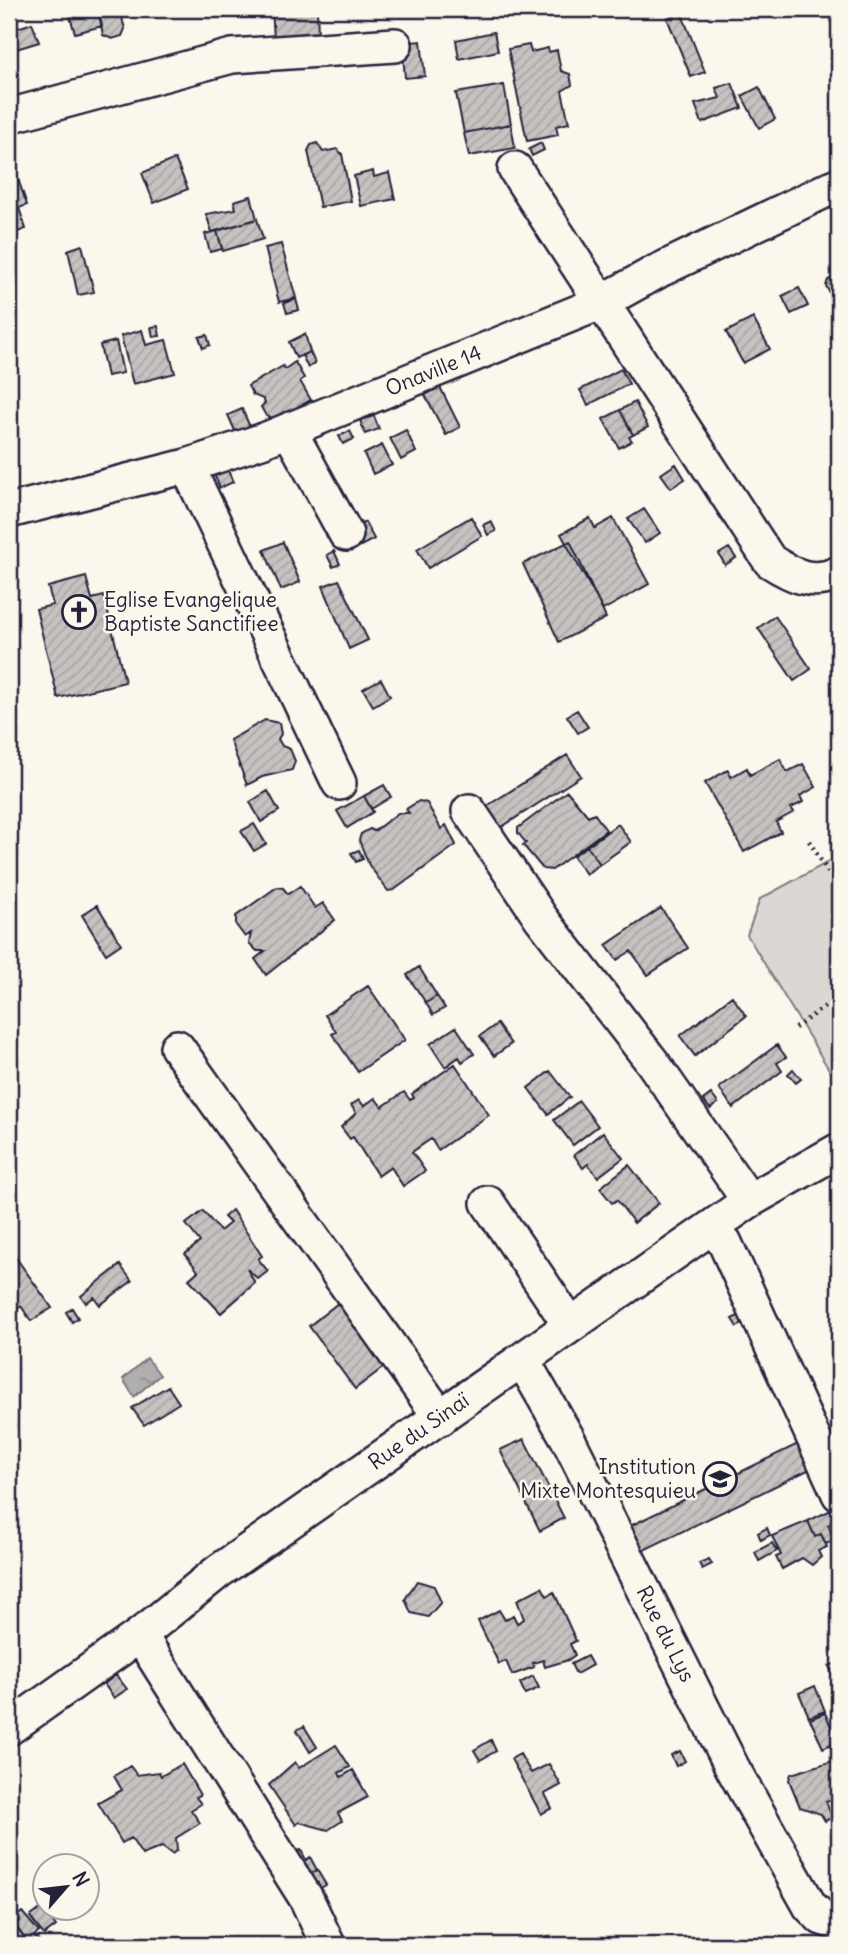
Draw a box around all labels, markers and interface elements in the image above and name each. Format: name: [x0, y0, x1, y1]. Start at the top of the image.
street label: Onaville 14: [381, 339, 486, 402]
place label: Eglise Evangelique Baptiste Sanctifiee: [104, 586, 279, 637]
church icon: Eglise Evangelique Baptiste Sanctifiee: [60, 593, 98, 631]
street label: Rue du Sinaï: [363, 1386, 474, 1476]
place label: Institution Mixte Montesquieu: [520, 1453, 696, 1504]
school or university icon: Institution Mixte Montesquieu: [701, 1460, 739, 1498]
street label: Rue du Lys: [631, 1581, 701, 1686]
north arrow: [32, 1853, 102, 1923]
text: N: [67, 1868, 95, 1890]

